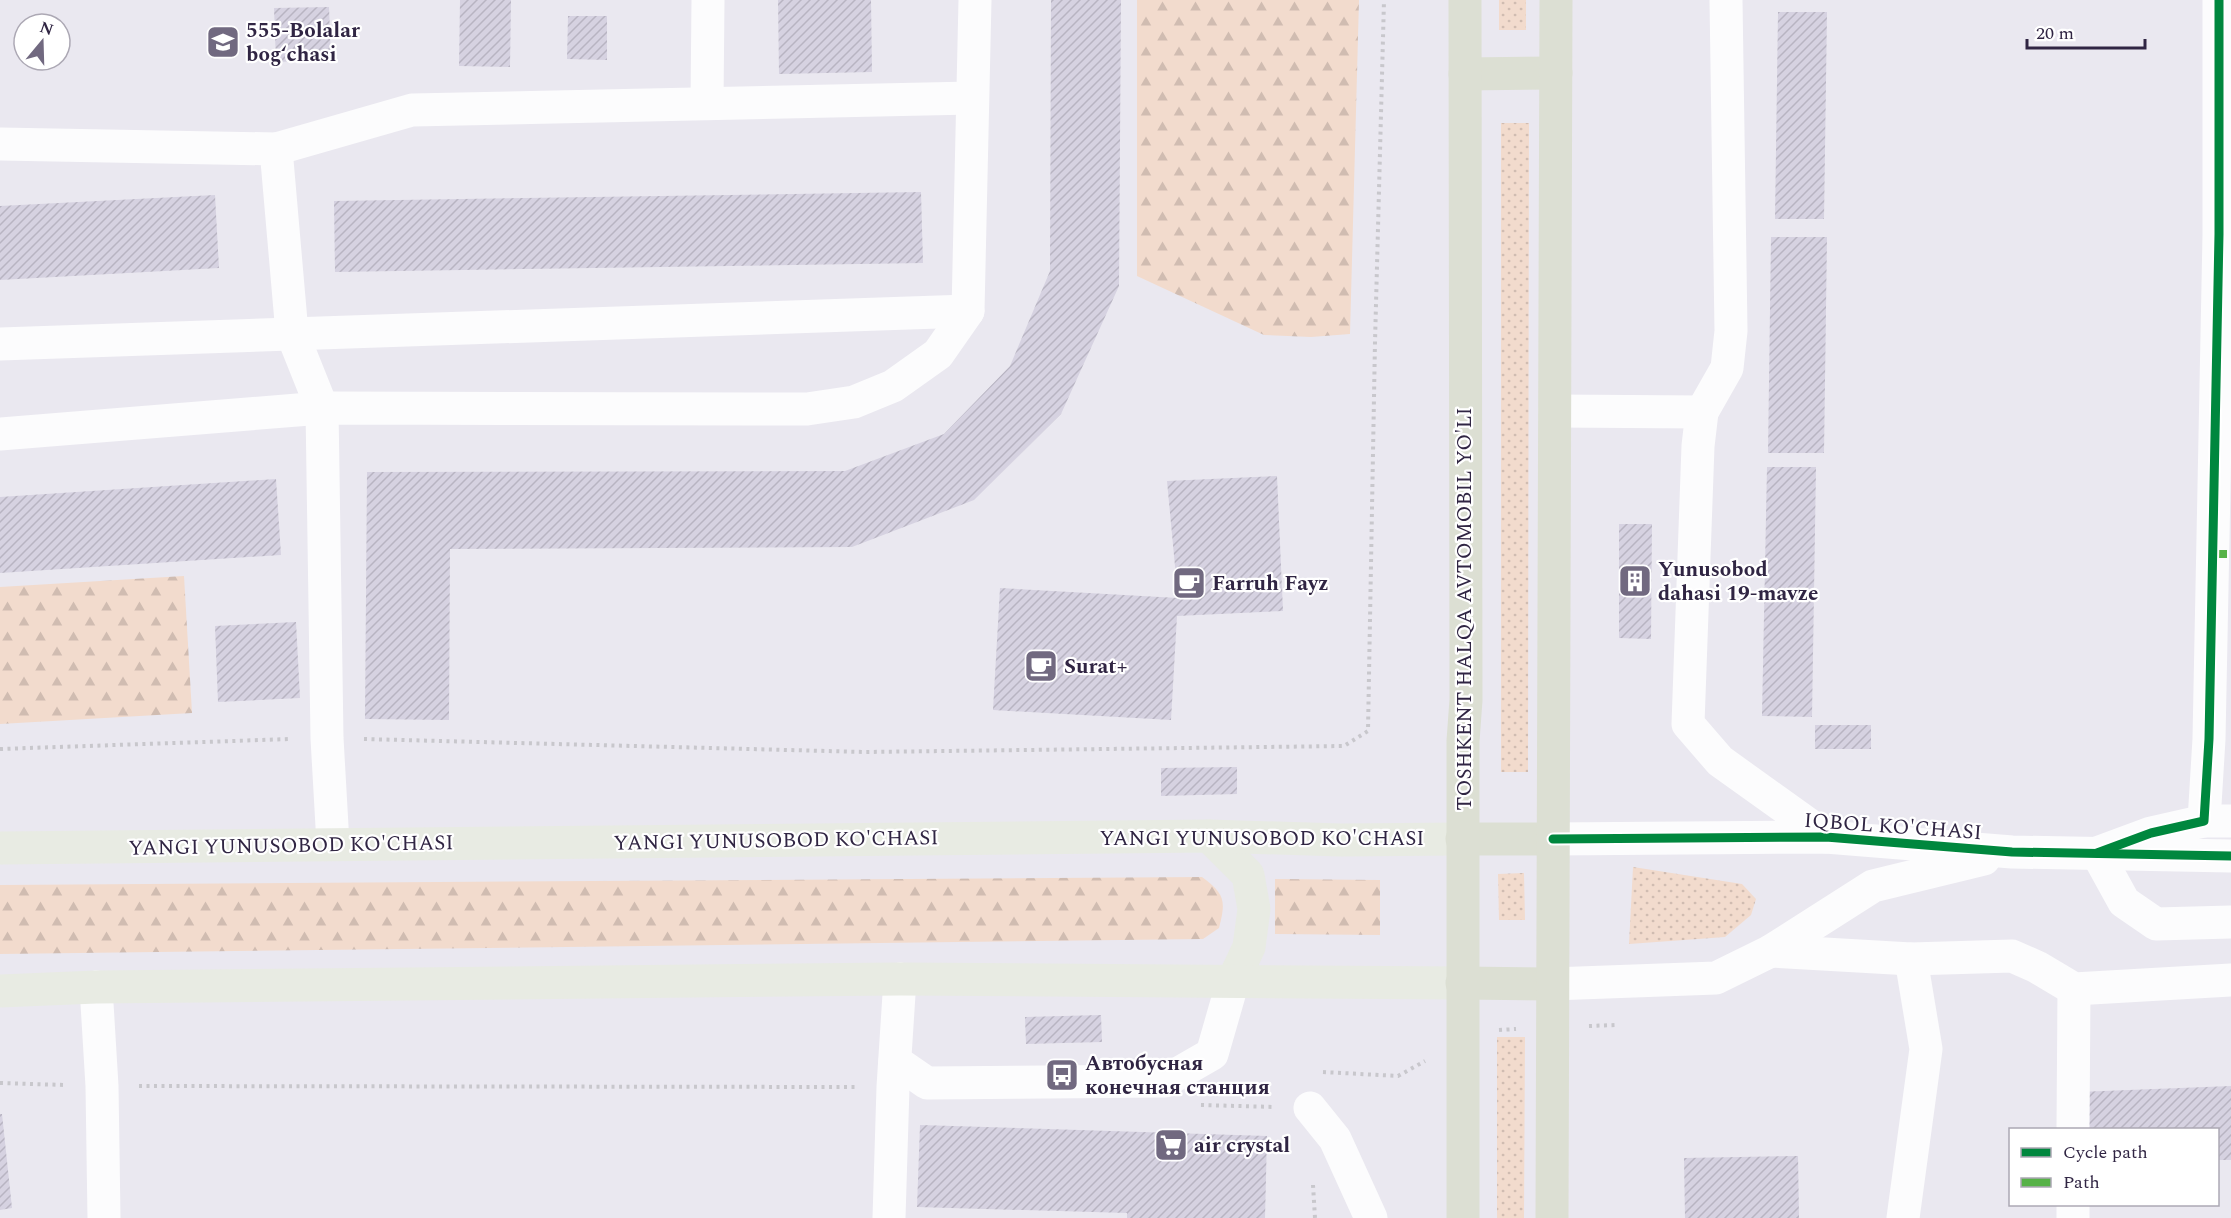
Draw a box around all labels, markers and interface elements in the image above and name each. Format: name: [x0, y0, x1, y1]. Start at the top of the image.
north arrow: [12, 12, 72, 72]
scale bar: [2027, 12, 2146, 50]
text: N: [36, 15, 57, 42]
place label: 555-Bolalar bogʻchasi: [246, 15, 360, 71]
text: 20 m: [2036, 20, 2074, 47]
school or university icon: 555-Bolalar bogʻchasi: [205, 24, 241, 60]
street label: TOSHKENT HALQA AVTOMOBIL YO'LI: [1449, 407, 1481, 811]
place label: Yunusobod dahasi 19-mavze: [1658, 554, 1818, 610]
building icon: Yunusobod dahasi 19-mavze: [1617, 563, 1653, 599]
cafe icon: Farruh Fayz: [1171, 565, 1207, 601]
place label: Farruh Fayz: [1212, 568, 1329, 600]
cafe icon: Surat+: [1023, 648, 1059, 684]
place label: Surat+: [1064, 651, 1128, 683]
street label: IQBOL KO'CHASI: [1803, 805, 1983, 849]
street label: YANGI YUNUSOBOD KO'CHASI: [613, 822, 939, 860]
street label: YANGI YUNUSOBOD KO'CHASI: [1099, 823, 1425, 855]
street label: YANGI YUNUSOBOD KO'CHASI: [128, 827, 454, 865]
place label: Автобусная конечная станция: [1085, 1048, 1270, 1104]
bus stop icon: Автобусная конечная станция: [1044, 1057, 1080, 1093]
supermarket icon: air crystal: [1153, 1127, 1189, 1163]
legend: [2009, 1128, 2219, 1206]
place label: air crystal: [1194, 1130, 1290, 1162]
text: Cycle path: [2063, 1139, 2148, 1166]
text: Path: [2063, 1169, 2100, 1196]

